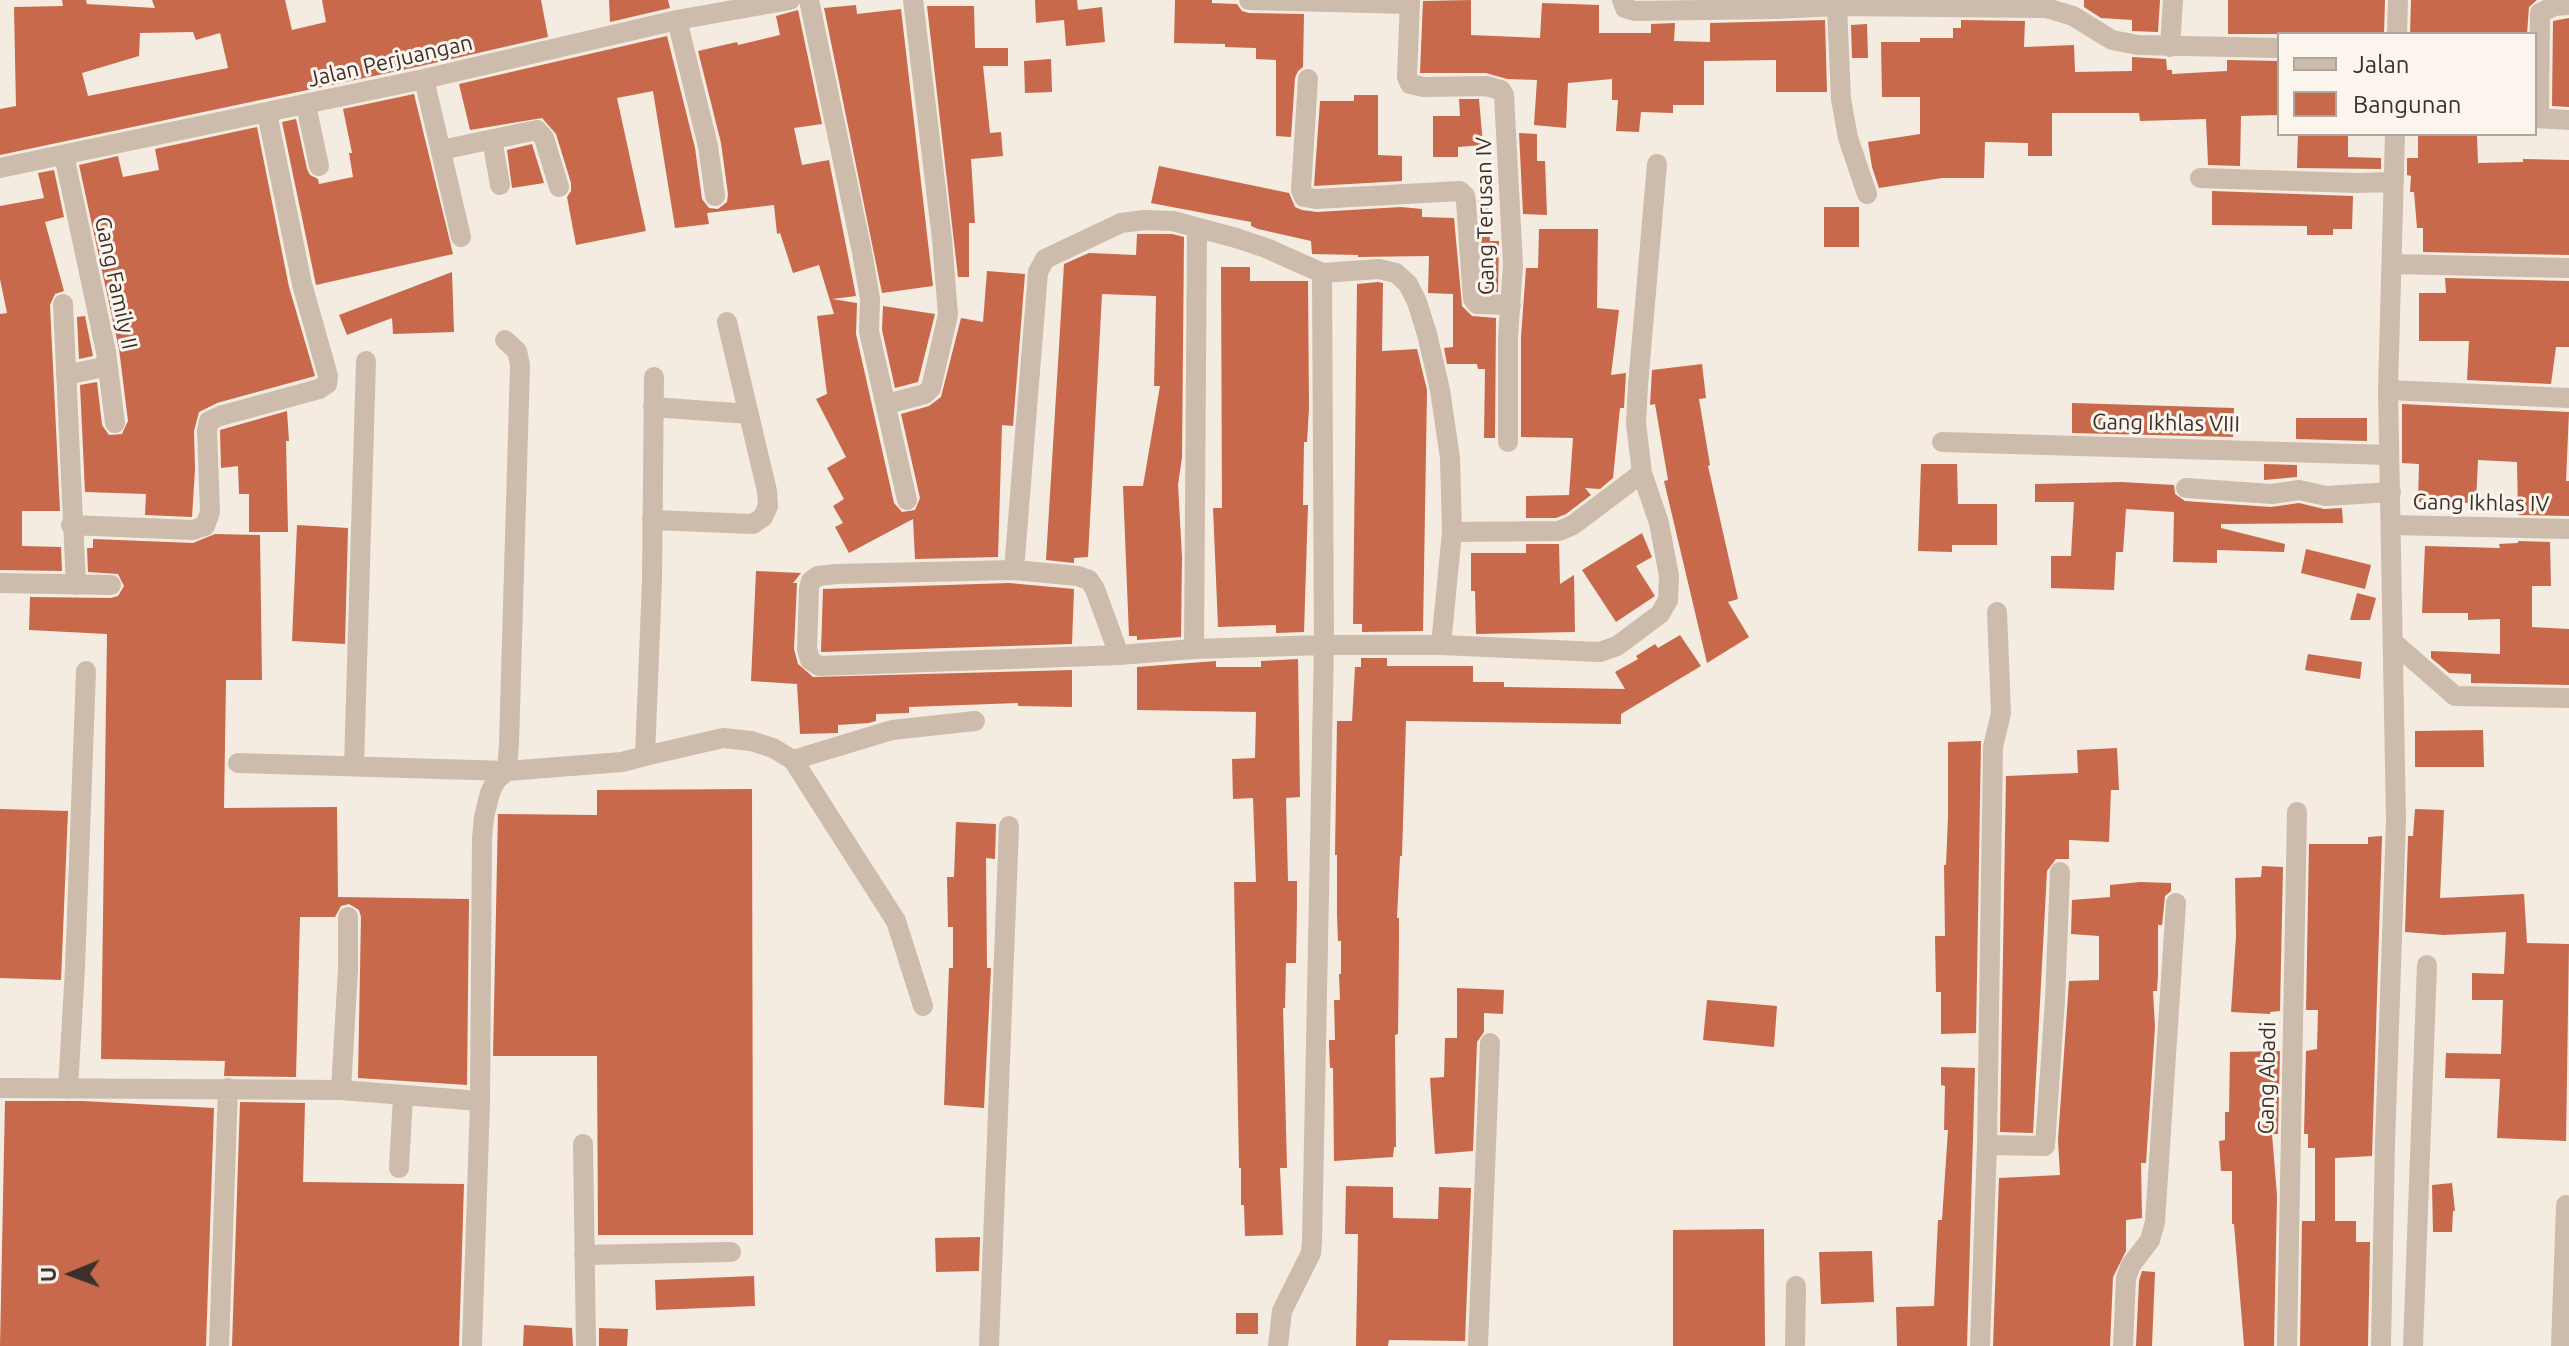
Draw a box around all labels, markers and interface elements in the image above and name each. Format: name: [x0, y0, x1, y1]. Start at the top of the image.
street label: Jalan Perjuangan: [305, 29, 475, 93]
legend: [2277, 32, 2537, 136]
text: Jalan: [2353, 51, 2410, 78]
text: Bangunan: [2353, 91, 2462, 118]
street label: Gang Terusan IV: [1470, 137, 1500, 295]
street label: Gang Family II: [89, 214, 143, 352]
street label: Gang Ikhlas VIII: [2092, 409, 2240, 437]
street label: Gang Ikhlas IV: [2412, 489, 2550, 517]
street label: Gang Abadi: [2253, 1021, 2281, 1135]
north arrow: [32, 1234, 112, 1314]
text: U: [35, 1266, 60, 1282]

